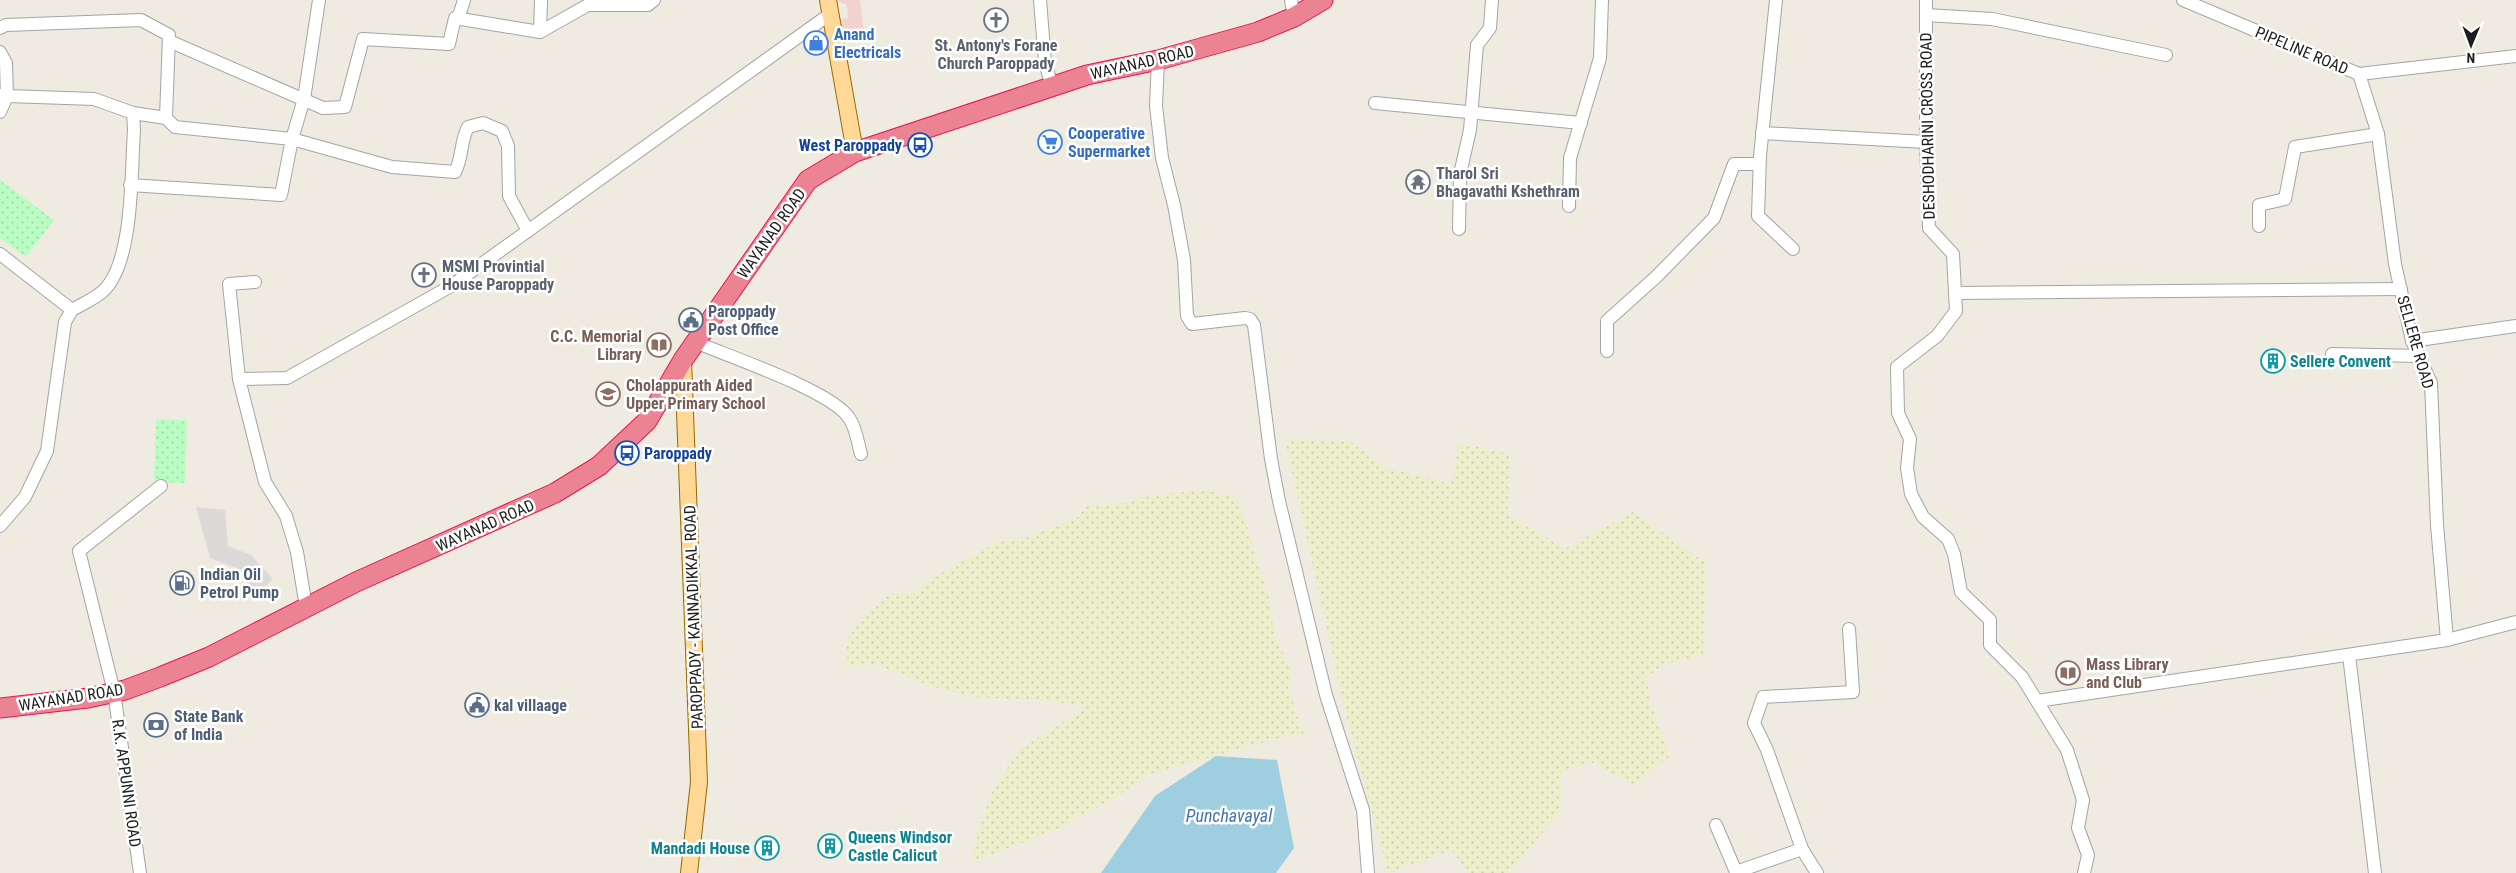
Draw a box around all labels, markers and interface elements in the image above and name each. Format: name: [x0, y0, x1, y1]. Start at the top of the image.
church icon: St. Antony's Forane Church Paroppady: [983, 7, 1009, 33]
north arrow: [2446, 20, 2496, 70]
street label: PIPELINE ROAD: [2252, 22, 2351, 79]
place label: Anand Electricals: [834, 25, 901, 62]
shop icon: Anand Electricals: [803, 30, 829, 56]
street label: DESHODHARINI CROSS ROAD: [1916, 32, 1939, 220]
place label: St. Antony's Forane Church Paroppady: [934, 36, 1058, 73]
street label: WAYANAD ROAD: [1089, 41, 1196, 84]
text: N: [2466, 50, 2475, 66]
place label: Cooperative Supermarket: [1068, 124, 1150, 161]
supermarket icon: Cooperative Supermarket: [1037, 129, 1063, 155]
bus stop icon: West Paroppady: [907, 132, 933, 158]
place label: West Paroppady: [799, 136, 902, 155]
place label: Tharol Sri Bhagavathi Kshethram: [1436, 164, 1580, 201]
temple icon: Tharol Sri Bhagavathi Kshethram: [1405, 169, 1431, 195]
street label: WAYANAD ROAD: [733, 185, 809, 282]
place label: MSMI Provintial House Paroppady: [442, 257, 554, 294]
church icon: MSMI Provintial House Paroppady: [411, 262, 437, 288]
street label: SELLERE ROAD: [2393, 293, 2438, 391]
place label: Paroppady Post Office: [708, 302, 779, 339]
public building icon: Paroppady Post Office: [678, 307, 704, 333]
place label: C.C. Memorial Library: [550, 327, 642, 364]
library icon: C.C. Memorial Library: [646, 332, 672, 358]
building icon: Sellere Convent: [2260, 348, 2286, 374]
place label: Sellere Convent: [2290, 352, 2391, 371]
place label: Cholappurath Aided Upper Primary School: [626, 376, 766, 413]
school or university icon: Cholappurath Aided Upper Primary School: [595, 381, 621, 407]
bus stop icon: Paroppady: [614, 440, 640, 466]
place label: Paroppady: [644, 444, 712, 463]
street label: WAYANAD ROAD: [433, 495, 537, 556]
street label: PAROPPADY - KANNADIKKAL ROAD: [680, 505, 707, 729]
place label: Indian Oil Petrol Pump: [200, 565, 279, 602]
fuel station icon: Indian Oil Petrol Pump: [169, 570, 195, 596]
place label: Mass Library and Club: [2086, 655, 2169, 692]
library icon: Mass Library and Club: [2055, 660, 2081, 686]
street label: WAYANAD ROAD: [17, 680, 125, 715]
public building icon: kal villaage: [464, 692, 490, 718]
place label: kal villaage: [494, 696, 567, 715]
place label: State Bank of India: [174, 707, 244, 744]
bank icon: State Bank of India: [143, 712, 169, 738]
street label: R.K. APPUNNI ROAD: [108, 718, 145, 848]
water label: Punchavayal: [1186, 805, 1273, 826]
place label: Queens Windsor Castle Calicut: [848, 828, 952, 865]
building icon: Queens Windsor Castle Calicut: [817, 833, 843, 859]
building icon: Mandadi House: [754, 835, 780, 861]
place label: Mandadi House: [651, 839, 750, 858]

